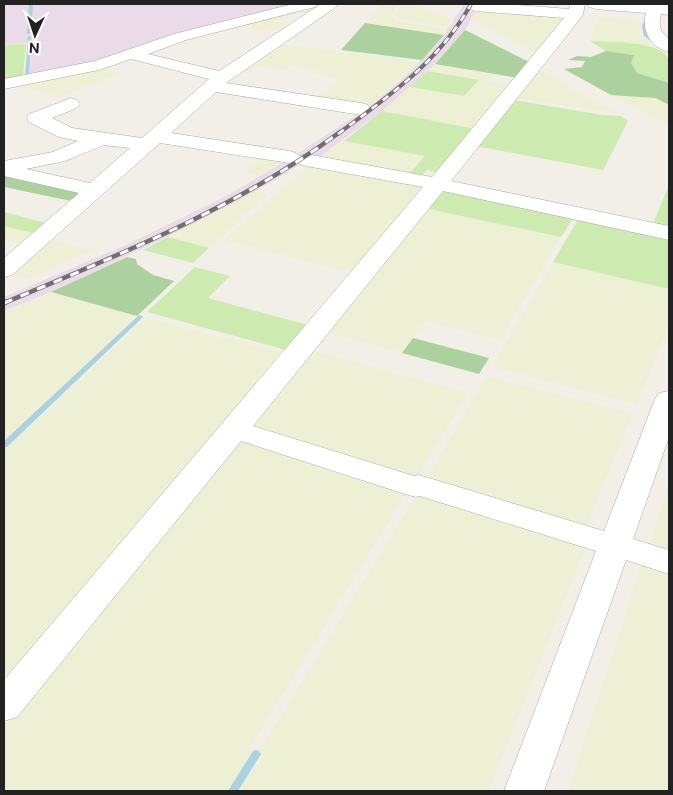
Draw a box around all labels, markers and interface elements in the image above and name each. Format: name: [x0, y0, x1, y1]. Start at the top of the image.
north arrow: [10, 10, 60, 60]
text: N: [28, 40, 40, 56]

